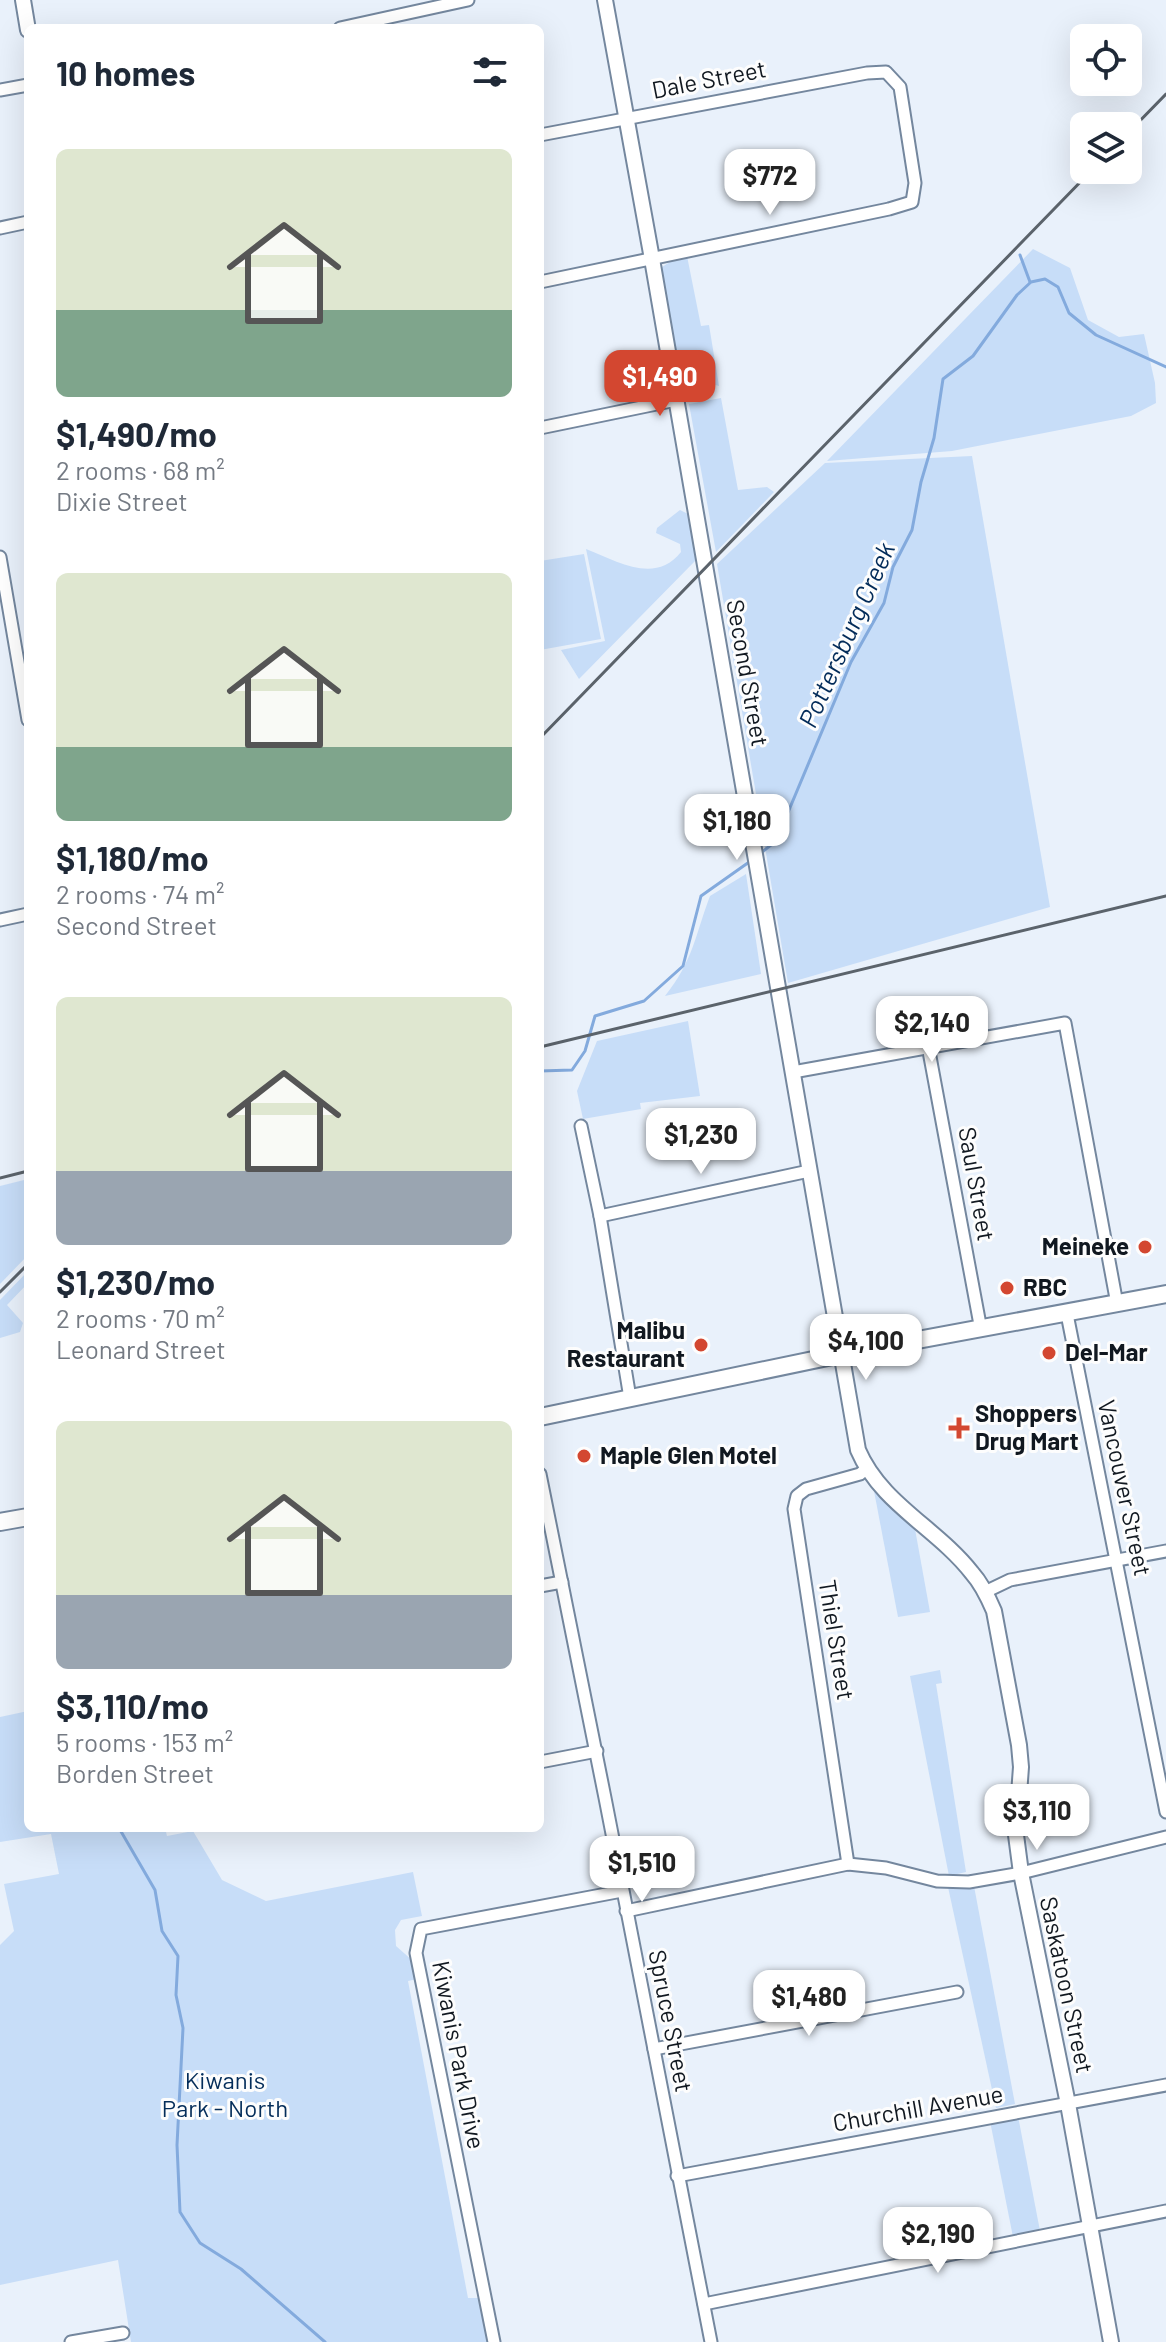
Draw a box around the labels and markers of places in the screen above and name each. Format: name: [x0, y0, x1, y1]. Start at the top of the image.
pin: $772: [723, 149, 817, 217]
pin: $1,490: [595, 350, 725, 418]
pin: $1,180: [672, 794, 802, 862]
pin: $2,140: [867, 996, 997, 1064]
pin: $1,230: [636, 1108, 766, 1176]
place label: Meineke: [1042, 1231, 1129, 1260]
marker: Meineke: [1136, 1238, 1154, 1256]
place label: RBC: [1023, 1272, 1067, 1301]
marker: RBC: [998, 1279, 1016, 1297]
pin: $4,100: [801, 1314, 931, 1382]
place label: Malibu Restaurant: [567, 1315, 685, 1372]
marker: Malibu Restaurant: [692, 1336, 710, 1354]
place label: Del-Mar: [1065, 1337, 1148, 1366]
marker: Del-Mar: [1040, 1344, 1058, 1362]
place label: Shoppers Drug Mart: [975, 1398, 1079, 1455]
marker: Shoppers Drug Mart: [950, 1419, 968, 1437]
place label: Maple Glen Motel: [600, 1440, 777, 1469]
marker: Maple Glen Motel: [575, 1447, 593, 1465]
pin: $3,110: [972, 1784, 1102, 1852]
pin: $1,510: [577, 1836, 707, 1904]
pin: $1,480: [744, 1970, 874, 2038]
pin: $2,190: [873, 2207, 1003, 2275]

